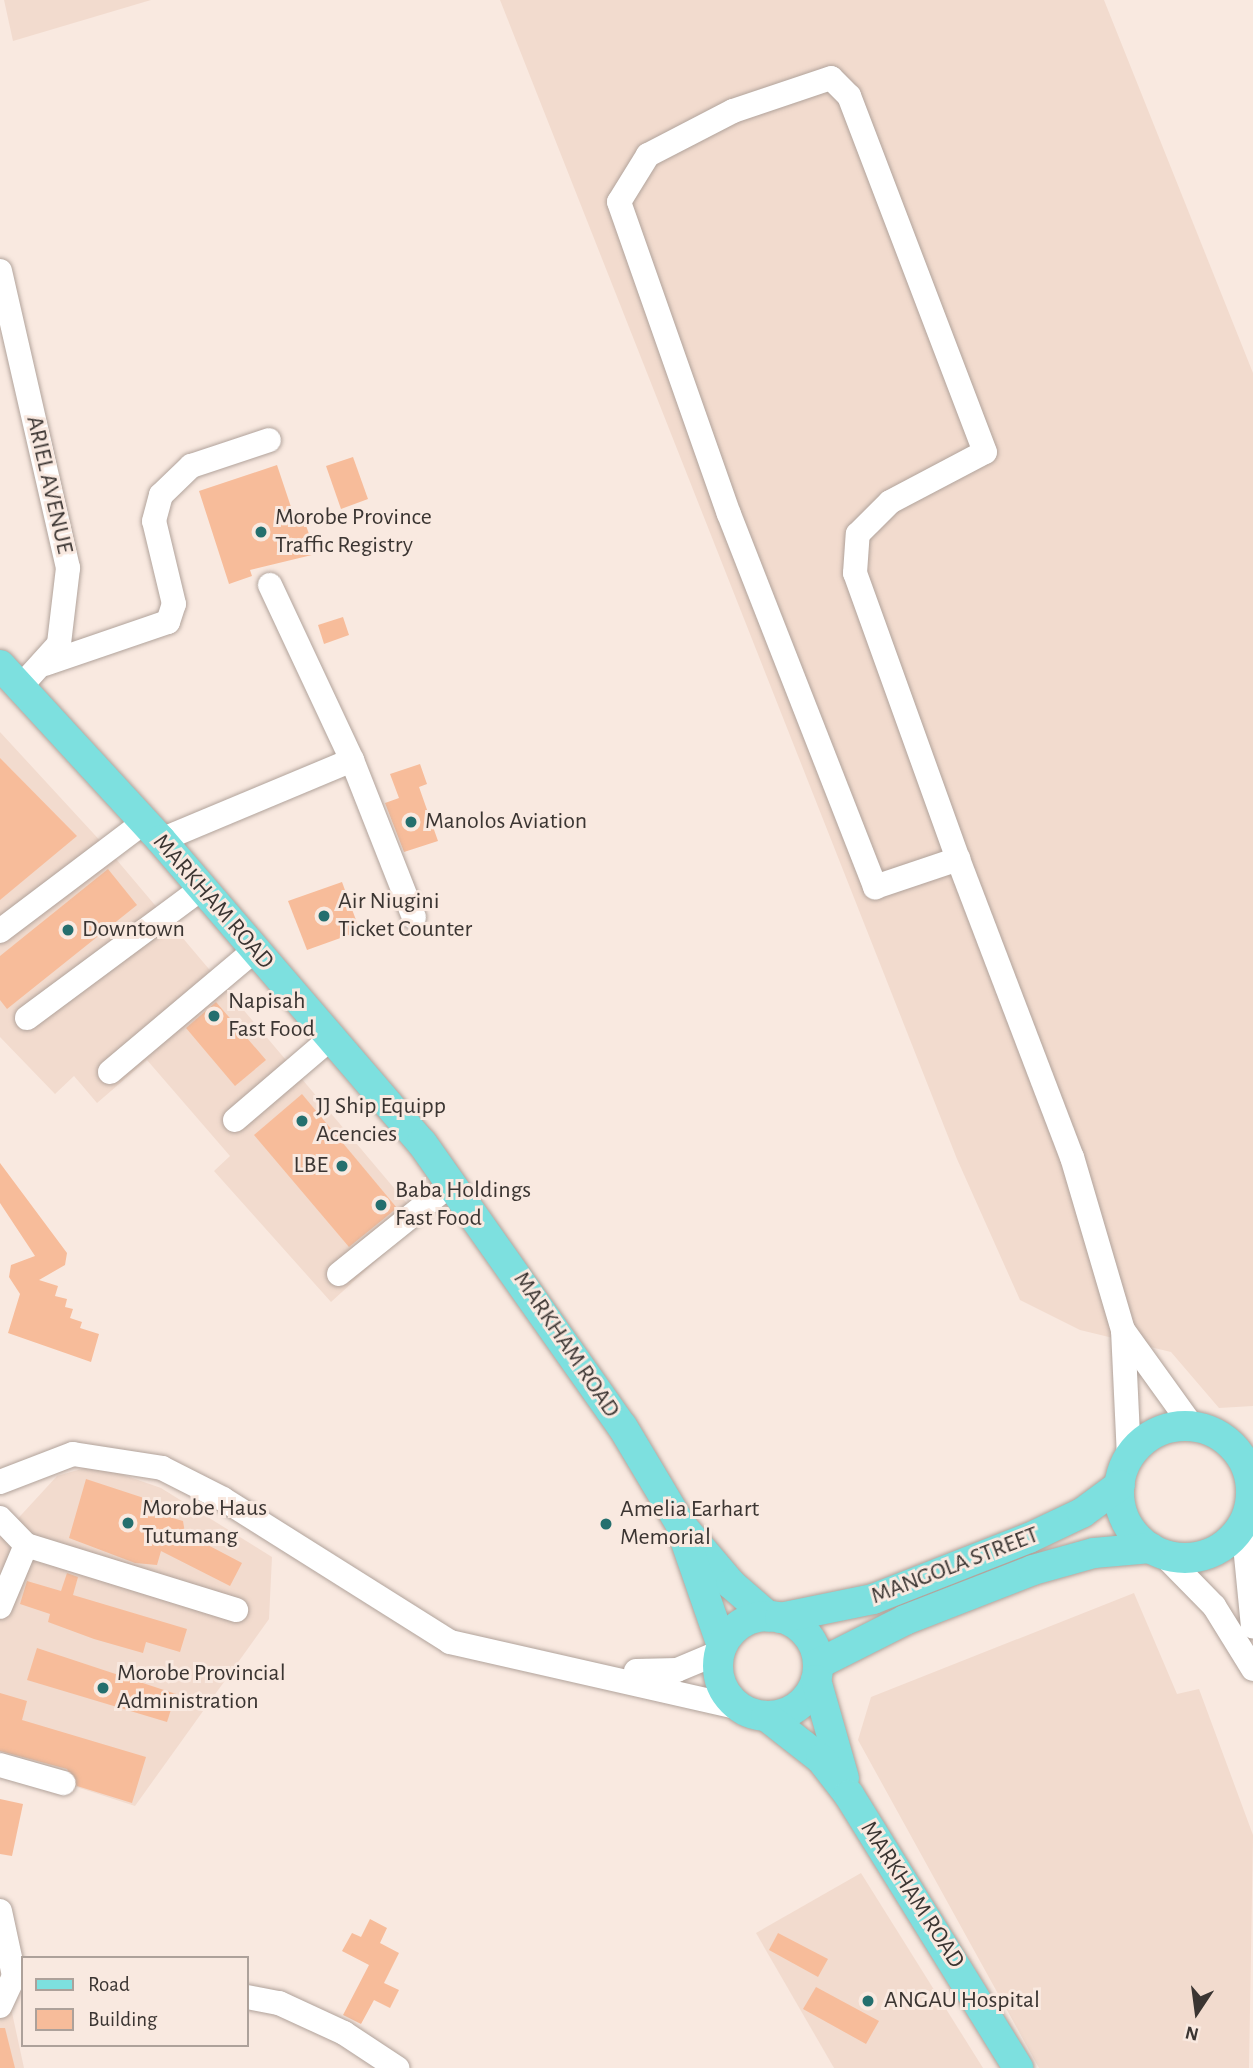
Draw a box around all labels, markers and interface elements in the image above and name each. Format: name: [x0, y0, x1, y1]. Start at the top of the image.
street label: ARIEL AVENUE: [19, 413, 79, 557]
place label: Morobe Province Traffic Registry: [275, 504, 432, 560]
marker: Morobe Province Traffic Registry: [253, 524, 269, 540]
place label: Manolos Aviation: [425, 808, 587, 836]
marker: Manolos Aviation: [403, 814, 419, 830]
street label: MARKHAM ROAD: [146, 828, 280, 976]
place label: Air Niugini Ticket Counter: [338, 888, 472, 944]
marker: Air Niugini Ticket Counter: [316, 908, 332, 924]
place label: Downtown: [82, 916, 185, 944]
marker: Downtown: [60, 922, 76, 938]
place label: Napisah Fast Food: [228, 988, 315, 1044]
marker: Napisah Fast Food: [206, 1008, 222, 1024]
place label: JJ Ship Equipp Acencies: [316, 1093, 446, 1149]
marker: JJ Ship Equipp Acencies: [294, 1113, 310, 1129]
place label: LBE: [294, 1152, 328, 1180]
marker: LBE: [334, 1158, 350, 1174]
place label: Baba Holdings Fast Food: [395, 1177, 531, 1233]
marker: Baba Holdings Fast Food: [373, 1197, 389, 1213]
street label: MARKHAM ROAD: [507, 1267, 625, 1423]
place label: Morobe Haus Tutumang: [142, 1495, 267, 1551]
place label: Amelia Earhart Memorial: [620, 1496, 759, 1552]
marker: Morobe Haus Tutumang: [120, 1515, 136, 1531]
marker: Amelia Earhart Memorial: [598, 1516, 614, 1532]
street label: MANGOLA STREET: [867, 1521, 1043, 1611]
place label: Morobe Provincial Administration: [117, 1660, 286, 1716]
marker: Morobe Provincial Administration: [95, 1680, 111, 1696]
street label: MARKHAM ROAD: [854, 1816, 970, 1974]
legend: [21, 1956, 248, 2047]
text: Road: [88, 1974, 130, 1995]
north arrow: [1162, 1977, 1232, 2047]
place label: ANGAU Hospital: [884, 1987, 1040, 2015]
marker: ANGAU Hospital: [858, 1991, 878, 2011]
text: Building: [88, 2009, 157, 2030]
text: N: [1184, 2022, 1201, 2044]

